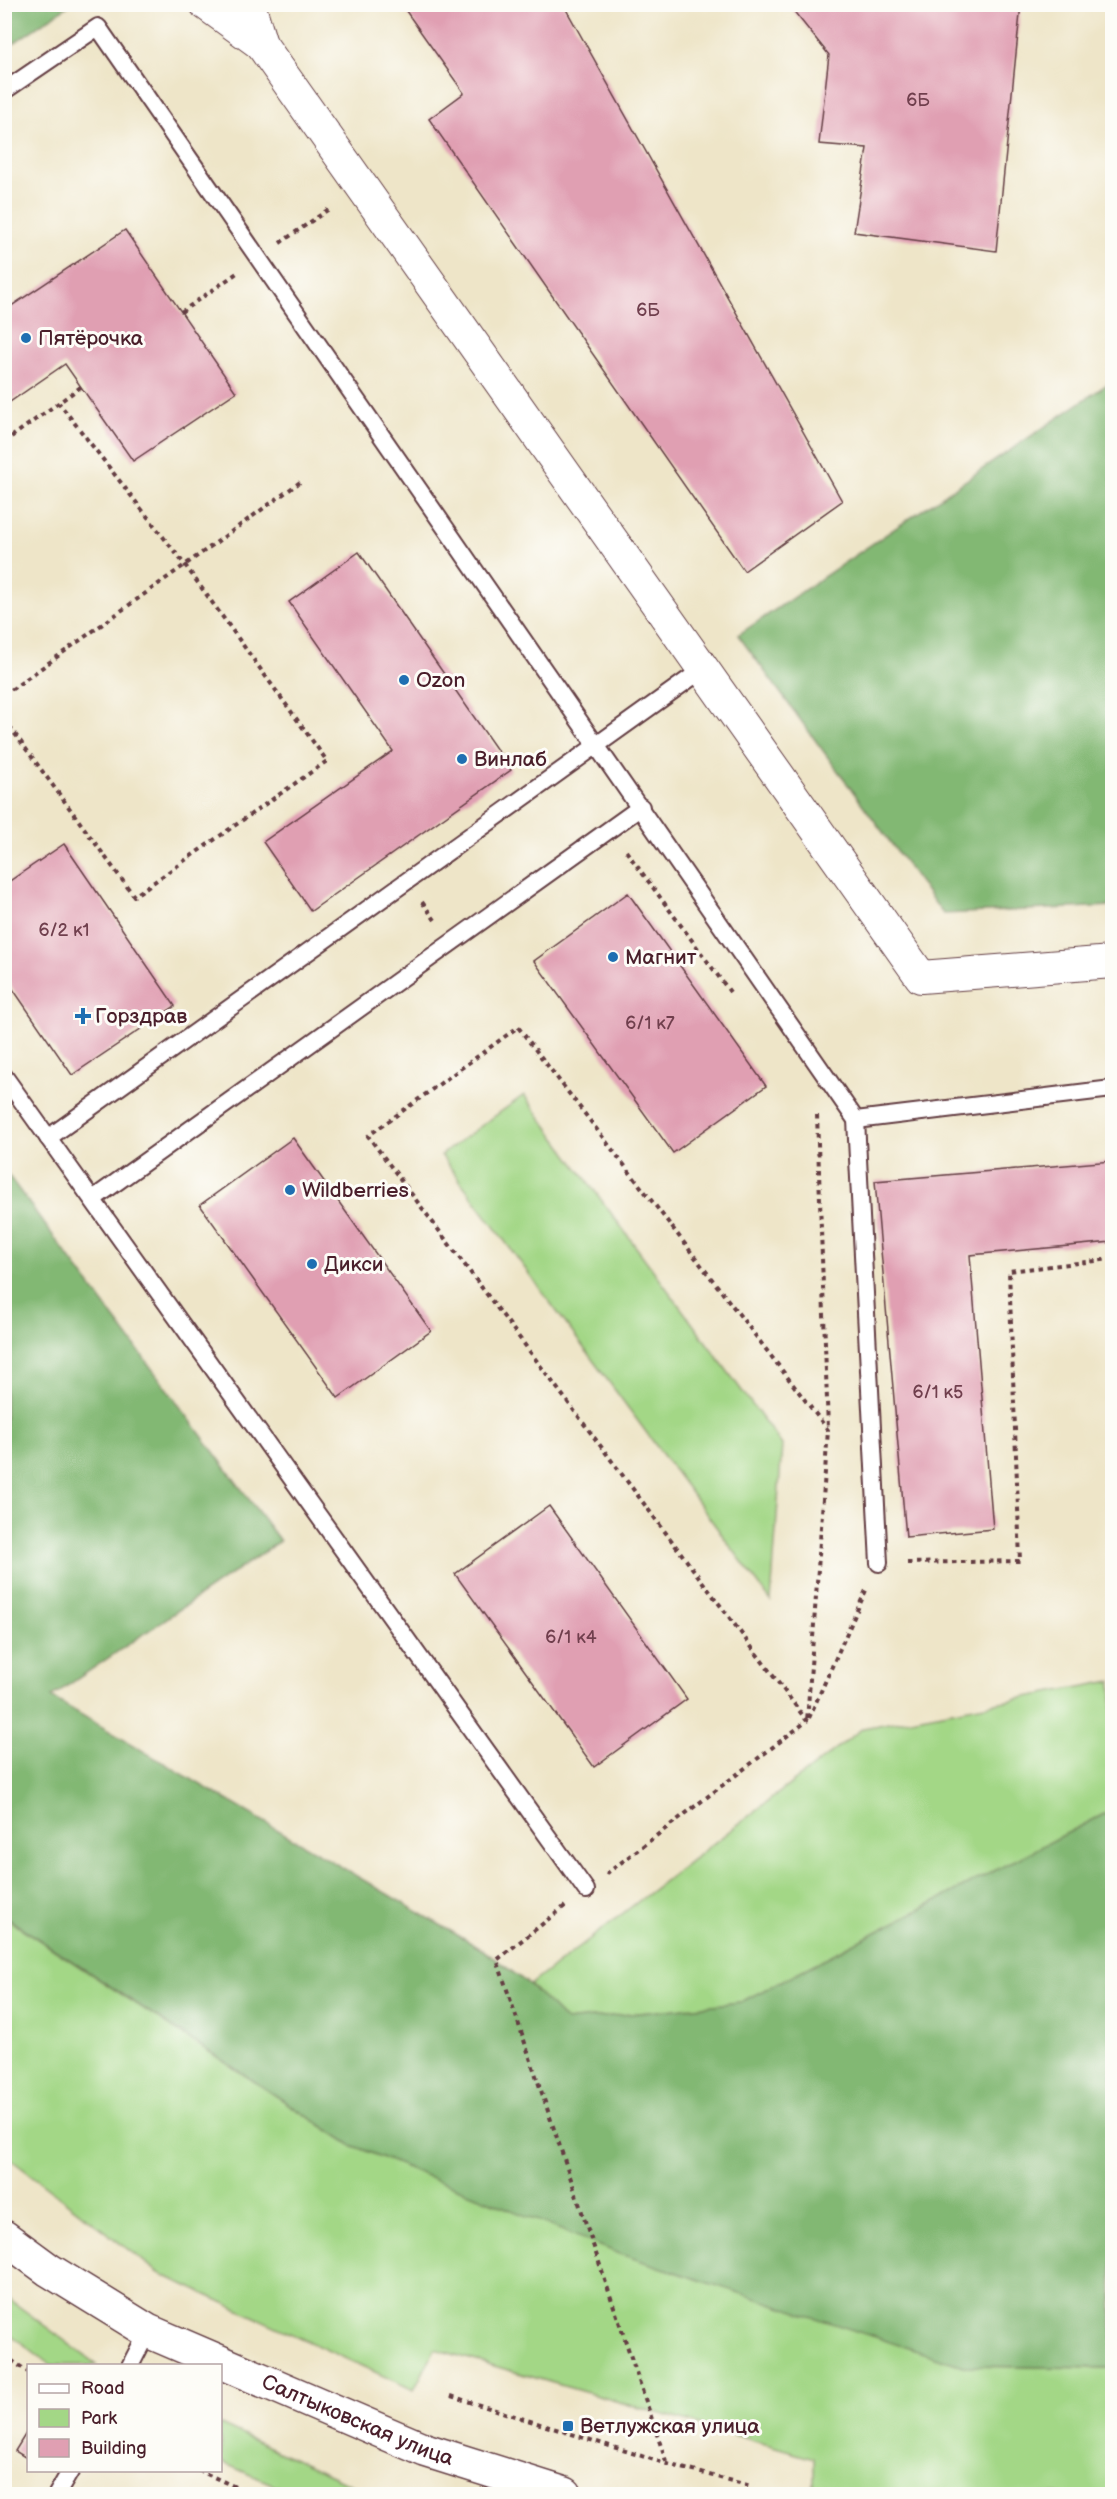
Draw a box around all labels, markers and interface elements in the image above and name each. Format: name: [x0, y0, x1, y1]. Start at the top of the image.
house number: 6Б: [906, 90, 930, 111]
house number: 6Б: [636, 300, 660, 321]
place label: Пятёрочка: [38, 326, 144, 351]
marker: Пятёрочка: [19, 331, 33, 345]
place label: Ozon: [416, 668, 465, 693]
marker: Ozon: [397, 673, 411, 687]
place label: Винлаб: [474, 747, 547, 772]
marker: Винлаб: [455, 752, 469, 766]
house number: 6/2 к1: [38, 920, 90, 941]
place label: Магнит: [625, 945, 697, 970]
marker: Магнит: [606, 950, 620, 964]
place label: Горздрав: [95, 1004, 187, 1029]
marker: Горздрав: [76, 1009, 90, 1023]
house number: 6/1 к7: [625, 1013, 675, 1034]
place label: Wildberries: [302, 1178, 409, 1203]
marker: Wildberries: [283, 1183, 297, 1197]
place label: Дикси: [324, 1252, 383, 1277]
marker: Дикси: [305, 1257, 319, 1271]
house number: 6/1 к5: [913, 1382, 963, 1403]
house number: 6/1 к4: [545, 1627, 597, 1648]
legend: [27, 2364, 222, 2472]
street label: Салтыковская улица: [258, 2369, 457, 2471]
text: Road: [81, 2378, 125, 2399]
text: Park: [81, 2408, 117, 2429]
place label: Ветлужская улица: [580, 2414, 760, 2439]
marker: Ветлужская улица: [561, 2419, 575, 2433]
text: Building: [81, 2438, 147, 2459]

